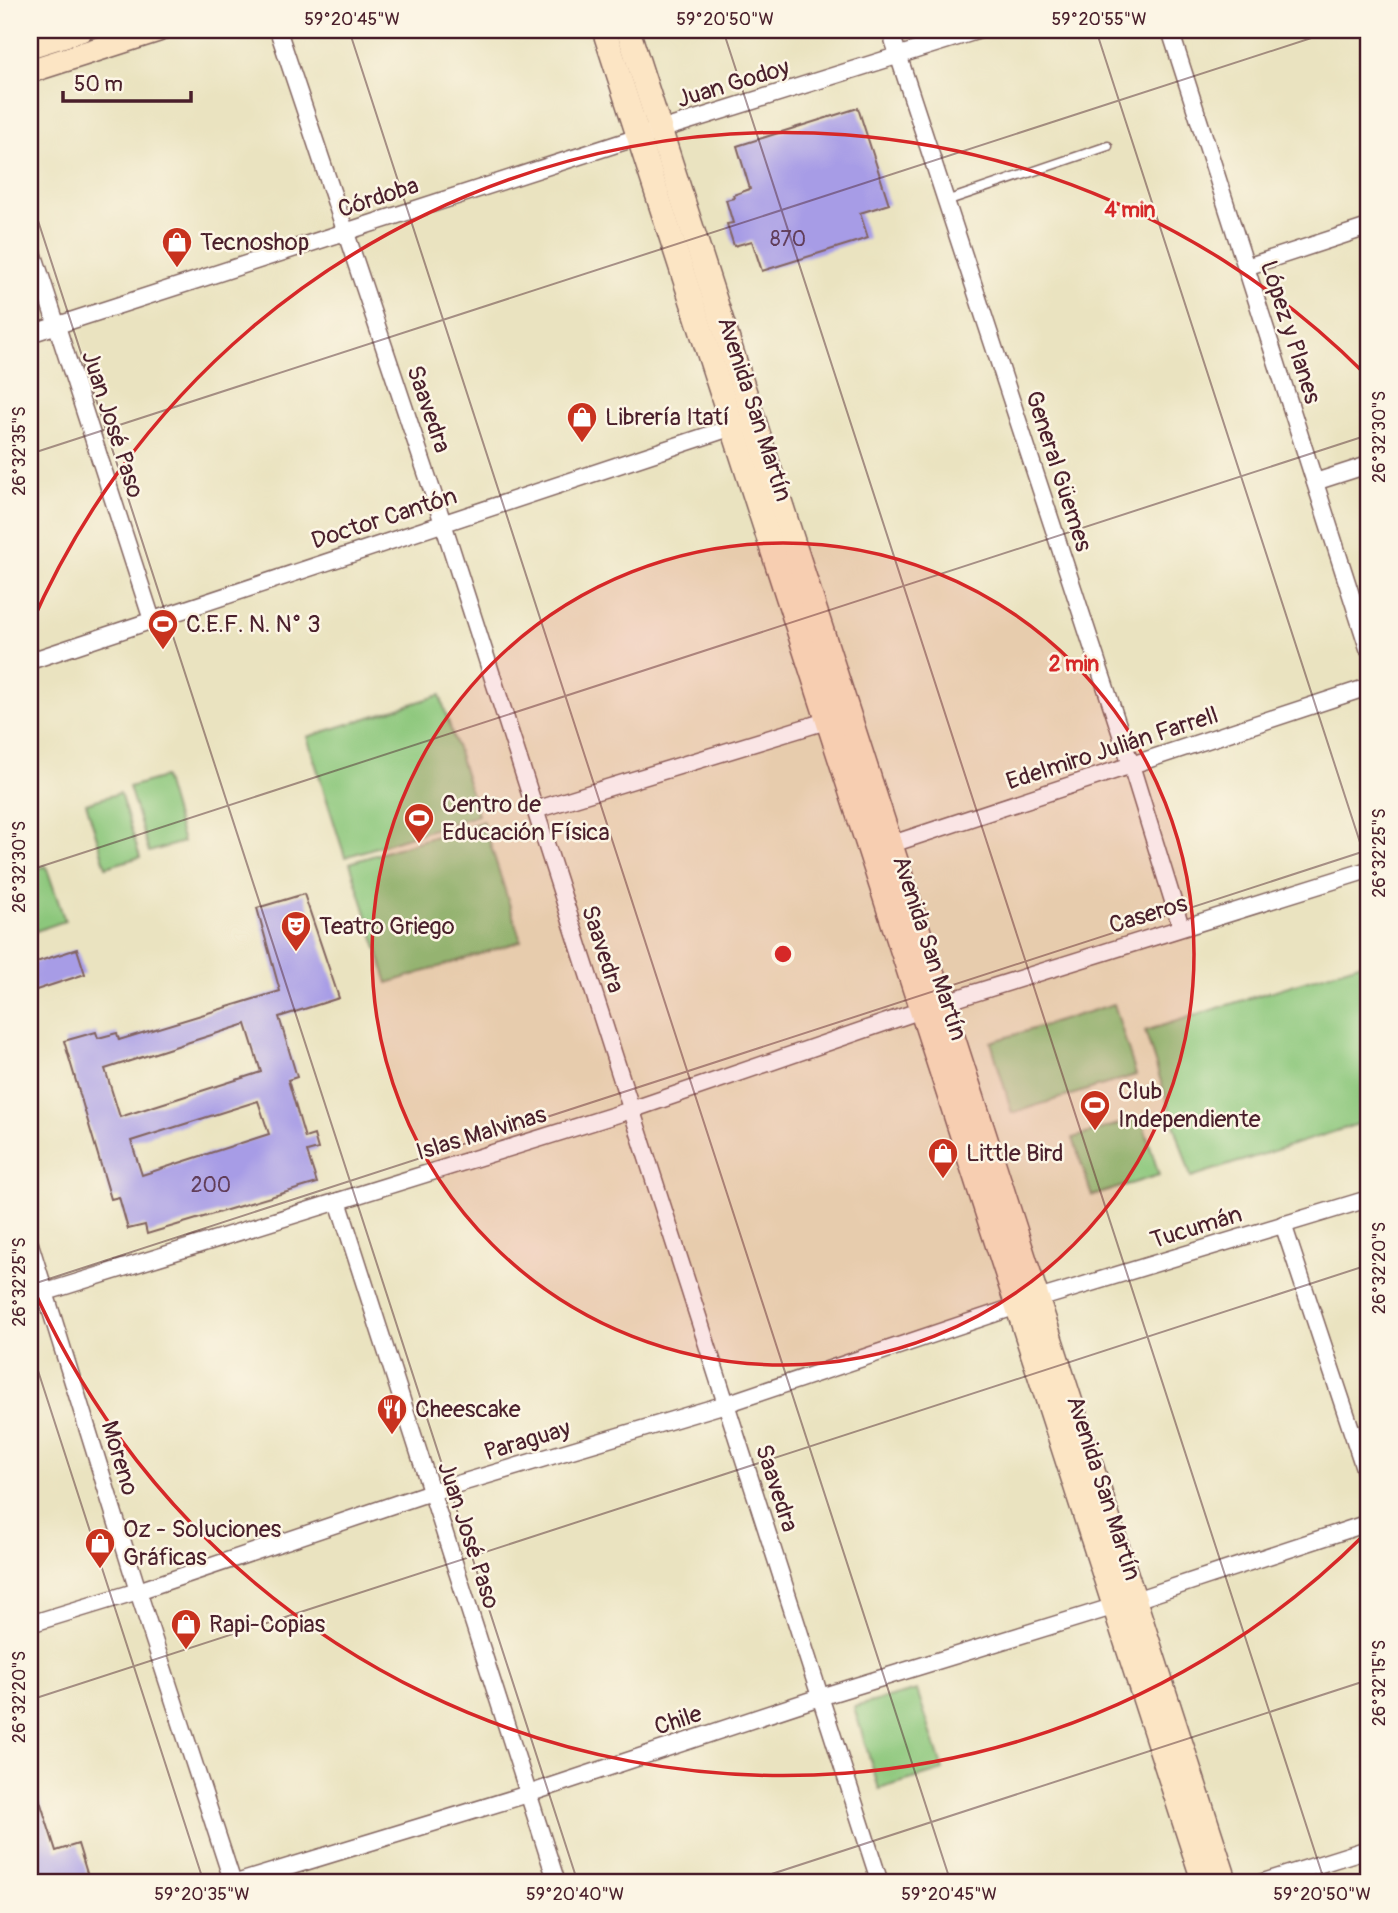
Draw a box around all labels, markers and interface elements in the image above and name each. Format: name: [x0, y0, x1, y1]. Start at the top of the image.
text: 59°20'45"W: [304, 8, 400, 31]
text: 59°20'50"W: [676, 8, 774, 31]
text: 59°20'55"W: [1051, 8, 1147, 31]
street label: Juan Godoy: [673, 53, 793, 114]
scale bar: [63, 60, 191, 104]
text: 50 m: [74, 71, 123, 98]
street label: Córdoba: [334, 171, 422, 224]
text: 4 min: [1105, 197, 1156, 224]
shop icon: Tecnoshop: [160, 225, 194, 269]
house number: 870: [770, 226, 806, 253]
place label: Tecnoshop: [200, 228, 309, 257]
street label: López y Planes: [1254, 257, 1327, 408]
street label: Avenida San Martín: [711, 313, 798, 505]
street label: Juan José Paso: [75, 347, 150, 501]
street label: Saavedra: [400, 362, 457, 457]
street label: General Güemes: [1019, 387, 1098, 555]
text: 26°32'30"S: [1368, 391, 1391, 483]
shop icon: Librería Itatí: [565, 400, 599, 444]
place label: Librería Itatí: [605, 403, 729, 432]
text: 26°32'35"S: [8, 406, 31, 496]
street label: Doctor Cantón: [308, 481, 461, 556]
sports icon: C.E.F. N. N° 3: [146, 607, 180, 651]
place label: C.E.F. N. N° 3: [186, 610, 321, 639]
text: 2 min: [1049, 651, 1099, 678]
street label: Edelmiro Julián Farrell: [1002, 700, 1222, 796]
place label: Centro de Educación Física: [442, 790, 610, 847]
sports icon: Centro de Educación Física: [402, 801, 436, 845]
text: 26°32'25"S: [1368, 808, 1391, 898]
text: 26°32'30"S: [8, 821, 31, 913]
street label: Avenida San Martín: [886, 852, 973, 1044]
street label: Caseros: [1106, 889, 1191, 940]
street label: Saavedra: [575, 902, 630, 997]
theatre icon: Teatro Griego: [279, 909, 313, 953]
place label: Teatro Griego: [319, 912, 455, 941]
centre of rings: [771, 942, 795, 966]
place label: Club Independiente: [1118, 1077, 1261, 1134]
sports icon: Club Independiente: [1078, 1088, 1112, 1132]
street label: Islas Malvinas: [412, 1100, 550, 1167]
shop icon: Little Bird: [926, 1136, 960, 1180]
place label: Little Bird: [966, 1139, 1064, 1168]
house number: 200: [191, 1172, 231, 1199]
street label: Tucumán: [1147, 1200, 1245, 1255]
text: 26°32'20"S: [1368, 1222, 1391, 1314]
text: 26°32'25"S: [8, 1237, 31, 1327]
restaurant icon: Cheescake: [375, 1392, 409, 1436]
street label: Avenida San Martín: [1060, 1392, 1147, 1584]
place label: Cheescake: [415, 1395, 521, 1424]
street label: Paraguay: [480, 1414, 574, 1467]
street label: Moreno: [94, 1417, 145, 1499]
street label: Saavedra: [749, 1441, 804, 1536]
street label: Juan José Paso: [431, 1458, 506, 1612]
place label: Oz - Soluciones Gráficas: [123, 1515, 282, 1572]
shop icon: Oz - Soluciones Gráficas: [83, 1526, 117, 1570]
shop icon: Rapi-Copias: [169, 1607, 203, 1651]
place label: Rapi-Copias: [209, 1610, 326, 1639]
text: 26°32'15"S: [1368, 1640, 1391, 1726]
text: 26°32'20"S: [8, 1651, 31, 1743]
street label: Chile: [651, 1699, 706, 1742]
text: 59°20'35"W: [154, 1883, 250, 1906]
text: 59°20'40"W: [526, 1883, 624, 1906]
text: 59°20'45"W: [901, 1883, 997, 1906]
text: 59°20'50"W: [1273, 1883, 1371, 1906]

